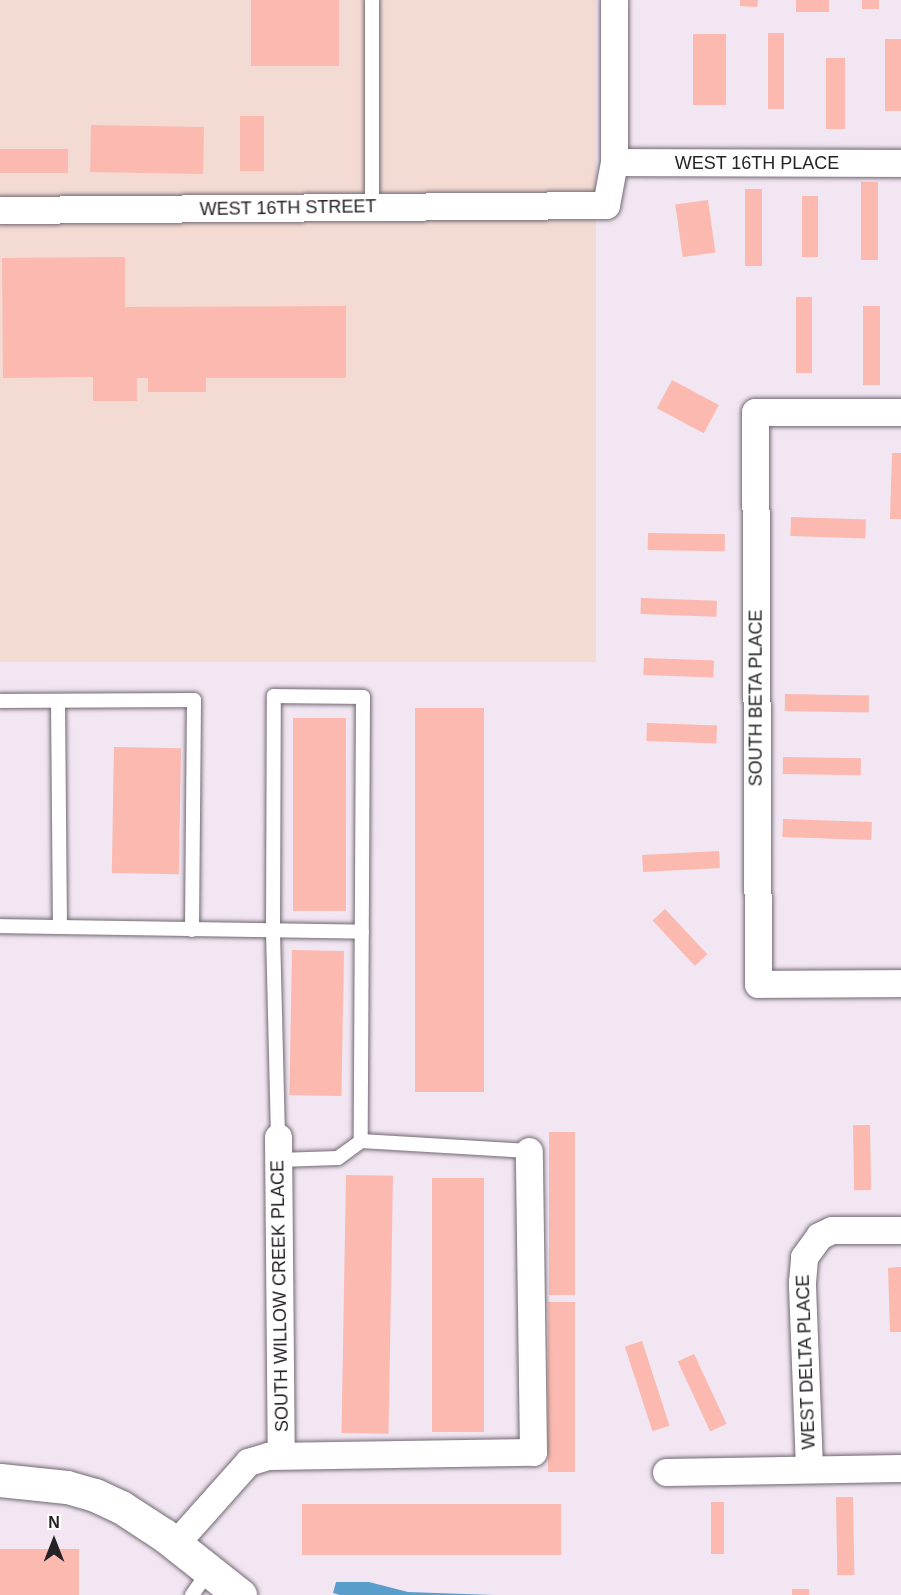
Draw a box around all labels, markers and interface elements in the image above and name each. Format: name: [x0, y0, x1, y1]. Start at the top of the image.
street label: WEST 16TH PLACE: [674, 152, 840, 174]
street label: WEST 16TH STREET: [199, 196, 377, 220]
street label: SOUTH BETA PLACE: [745, 609, 767, 787]
street label: SOUTH WILLOW CREEK PLACE: [267, 1160, 293, 1432]
street label: WEST DELTA PLACE: [792, 1273, 820, 1451]
north arrow: [24, 1511, 84, 1571]
text: N: [48, 1514, 60, 1531]

